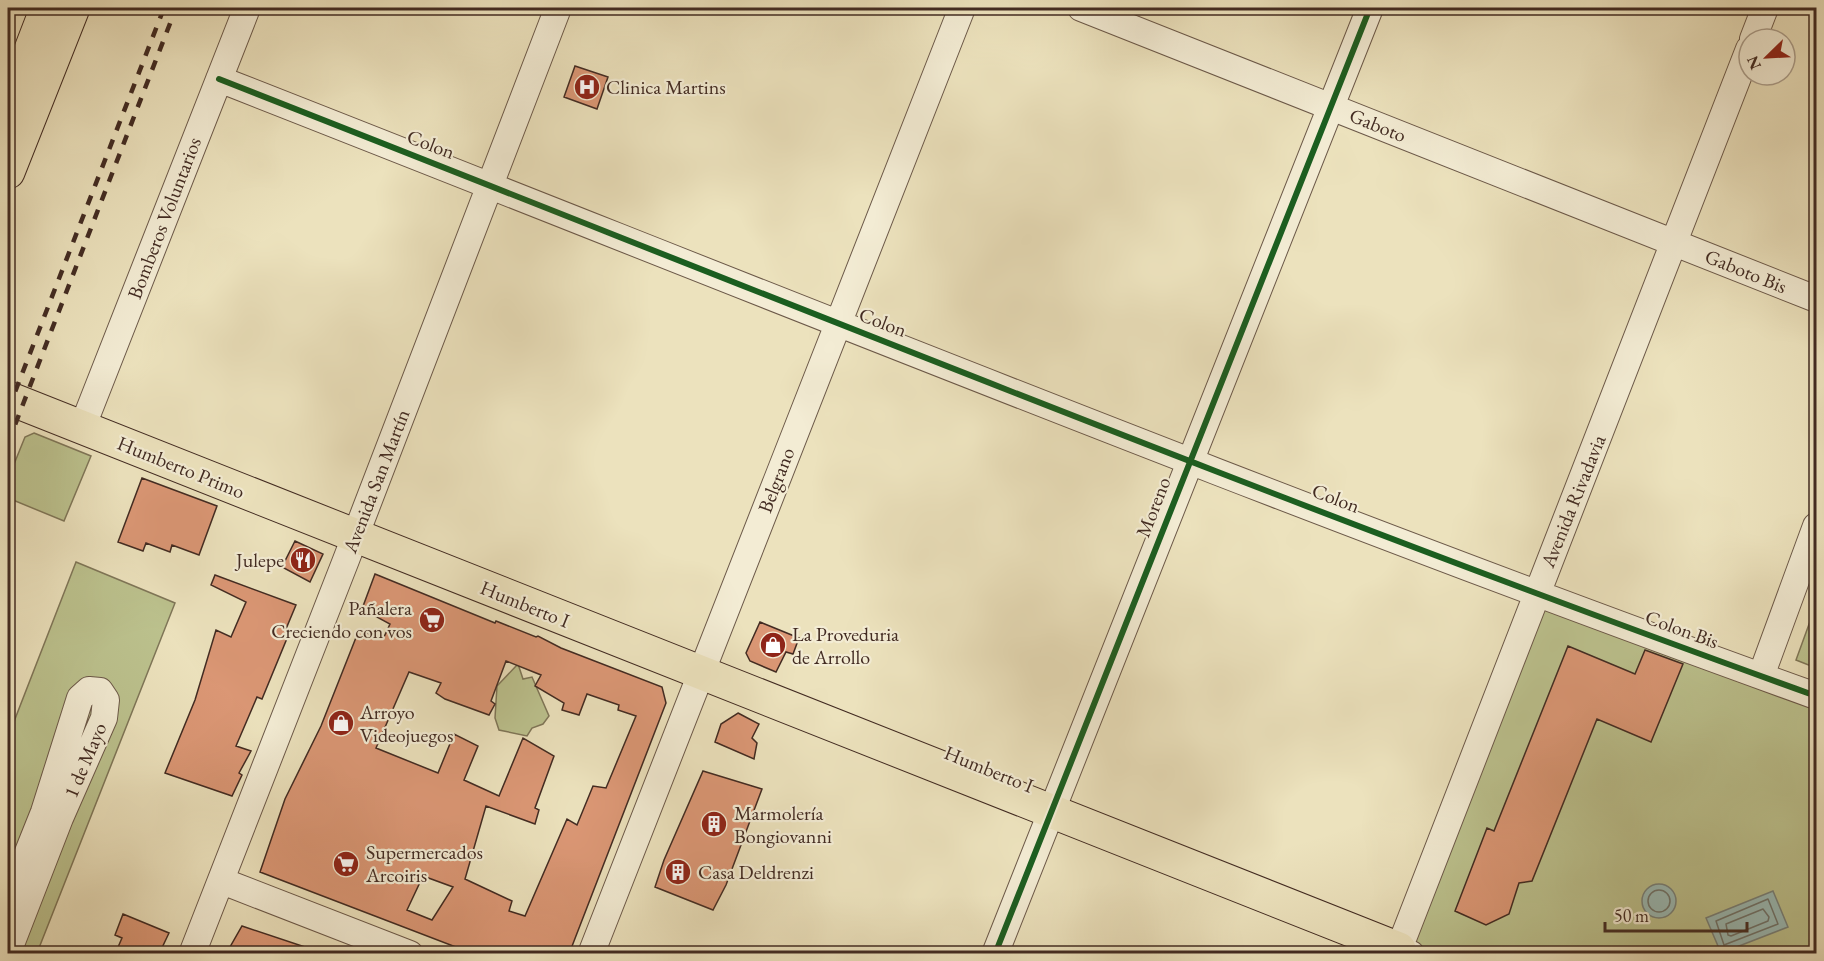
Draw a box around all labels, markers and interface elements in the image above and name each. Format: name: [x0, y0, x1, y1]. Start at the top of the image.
north arrow: [1737, 27, 1797, 87]
text: N: [1742, 53, 1766, 73]
hospital icon: Clinica Martins: [572, 72, 602, 102]
place label: Clinica Martins: [606, 74, 726, 100]
street label: Gaboto: [1346, 102, 1410, 148]
street label: Colon: [403, 123, 459, 165]
street label: Bomberos Voluntarios: [121, 133, 207, 303]
street label: Gaboto Bis: [1701, 243, 1791, 299]
street label: Colon: [855, 301, 911, 343]
street label: Avenida San Martín: [336, 405, 416, 558]
street label: Humberto Primo: [113, 430, 249, 504]
street label: Avenida Rivadavia: [1534, 431, 1611, 572]
street label: Belgrano: [752, 443, 800, 516]
street label: Moreno: [1130, 473, 1176, 541]
street label: Colon: [1308, 477, 1364, 519]
restaurant icon: Julepe: [288, 545, 318, 575]
place label: Julepe: [234, 547, 284, 573]
street label: Humberto I: [477, 574, 574, 634]
place label: Pañalera Creciendo con vos: [271, 595, 412, 644]
street label: Colon Bis: [1642, 604, 1722, 654]
supermarket icon: Pañalera Creciendo con vos: [417, 605, 447, 635]
place label: La Proveduria de Arrollo: [792, 621, 899, 670]
shop icon: La Proveduria de Arrollo: [758, 630, 788, 660]
place label: Arroyo Videojuegos: [359, 699, 453, 748]
shop icon: Arroyo Videojuegos: [326, 708, 356, 738]
street label: 1 de Mayo: [58, 718, 112, 801]
street label: Humberto I: [941, 739, 1038, 799]
place label: Marmolería Bongiovanni: [734, 800, 832, 849]
building icon: Marmolería Bongiovanni: [699, 809, 729, 839]
place label: Supermercados Arcoiris: [365, 839, 483, 888]
supermarket icon: Supermercados Arcoiris: [331, 849, 361, 879]
building icon: Casa Deldrenzi: [663, 857, 693, 887]
place label: Casa Deldrenzi: [698, 859, 814, 885]
scale bar: [1605, 895, 1748, 933]
text: 50 m: [1614, 904, 1649, 927]

